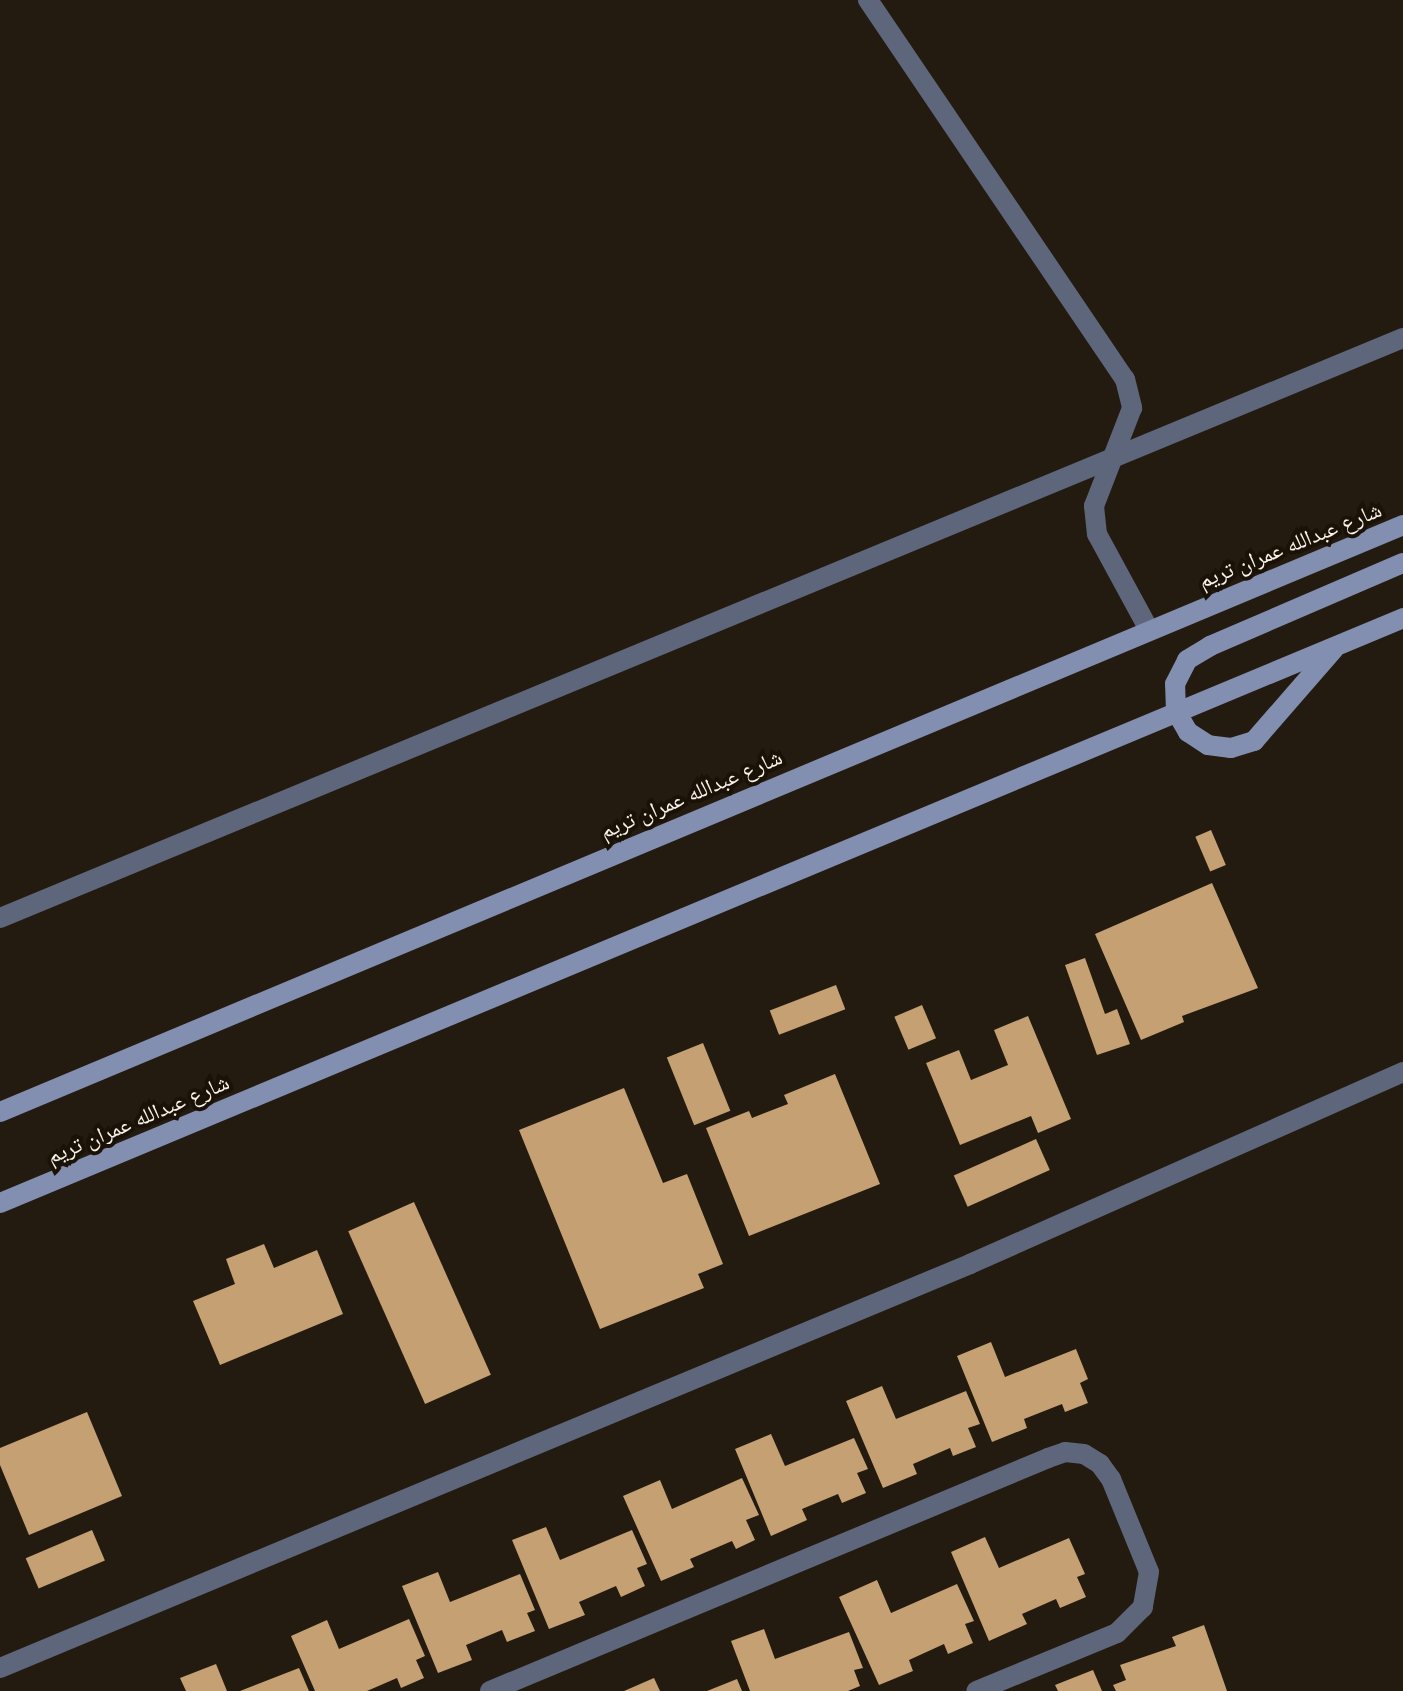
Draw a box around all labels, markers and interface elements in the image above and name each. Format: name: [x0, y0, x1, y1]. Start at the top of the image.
street label: شارع عبدالله عمران تريم: [1195, 496, 1385, 594]
street label: شارع عبدالله عمران تريم: [596, 744, 786, 844]
street label: شارع عبدالله عمران تريم: [43, 1069, 233, 1169]

